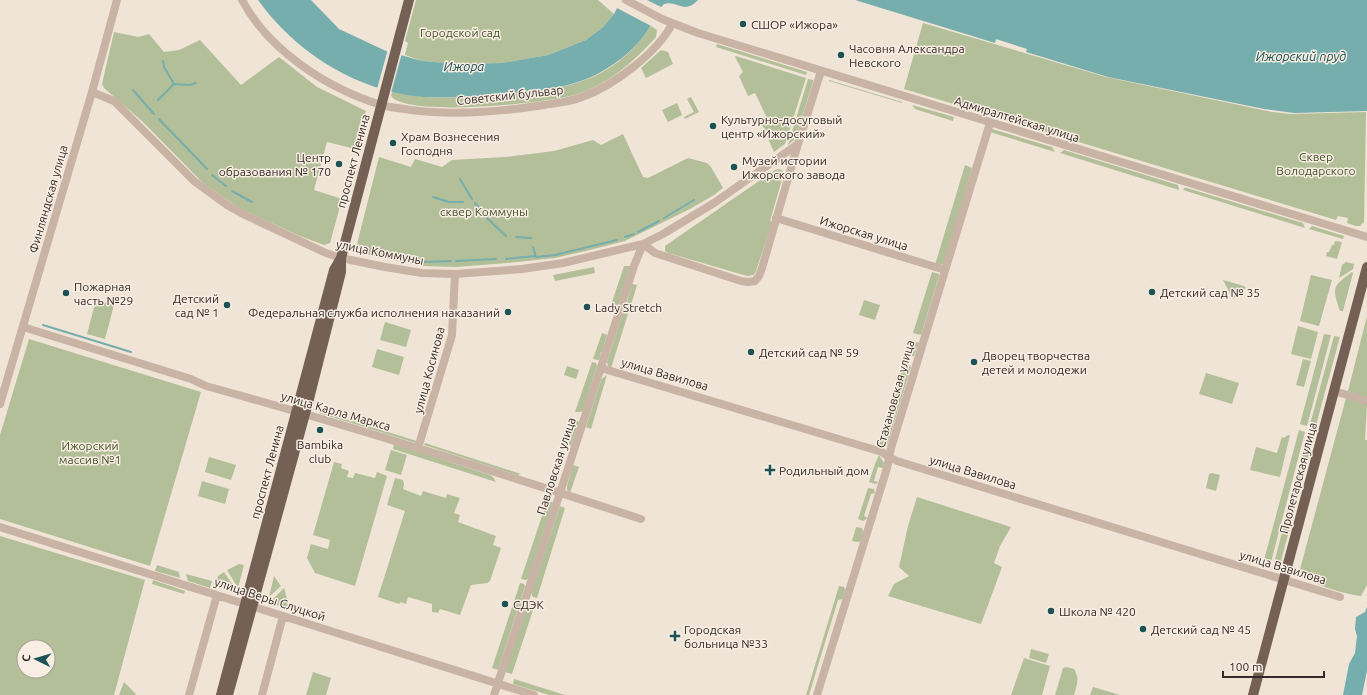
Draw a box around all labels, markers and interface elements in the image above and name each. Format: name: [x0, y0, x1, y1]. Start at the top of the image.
place label: СШОР «Ижора»: [751, 18, 838, 31]
marker: СШОР «Ижора»: [738, 19, 748, 29]
park label: Городской сад: [420, 26, 500, 39]
place label: Часовня Александра Невского: [849, 42, 965, 69]
water label: Ижорский пруд: [1256, 49, 1346, 63]
marker: Часовня Александра Невского: [836, 50, 846, 60]
water label: Ижора: [444, 59, 484, 73]
street label: Советский бульвар: [456, 83, 564, 107]
street label: Адмиралтейская улица: [953, 94, 1081, 144]
street label: проспект Ленина: [334, 113, 372, 209]
place label: Культурно-досуговый центр «Ижорский»: [721, 113, 842, 140]
marker: Культурно-досуговый центр «Ижорский»: [708, 121, 718, 131]
place label: Храм Вознесения Господня: [401, 130, 500, 157]
marker: Храм Вознесения Господня: [388, 138, 398, 148]
street label: Финляндская улица: [26, 143, 70, 255]
park label: Сквер Володарского: [1276, 150, 1356, 177]
place label: Центр образования № 170: [219, 151, 331, 178]
place label: Музей истории Ижорского завода: [742, 154, 845, 181]
marker: Центр образования № 170: [334, 159, 344, 169]
marker: Музей истории Ижорского завода: [729, 162, 739, 172]
park label: сквер Коммуны: [440, 205, 528, 218]
street label: Ижорская улица: [818, 213, 910, 253]
street label: улица Коммуны: [335, 237, 425, 267]
place label: Пожарная часть №29: [74, 280, 133, 307]
place label: Детский сад № 35: [1160, 286, 1260, 299]
marker: Детский сад № 35: [1147, 287, 1157, 297]
marker: Пожарная часть №29: [61, 288, 71, 298]
place label: Детский сад № 1: [173, 292, 219, 319]
marker: Детский сад № 1: [222, 300, 232, 310]
place label: Lady Stretch: [595, 301, 662, 314]
marker: Lady Stretch: [582, 302, 592, 312]
place label: Федеральная служба исполнения наказаний: [248, 306, 500, 319]
marker: Федеральная служба исполнения наказаний: [503, 307, 513, 317]
street label: улица Косинова: [411, 325, 447, 415]
street label: Стахановская улица: [873, 339, 917, 449]
place label: Детский сад № 59: [759, 346, 859, 359]
marker: Детский сад № 59: [746, 347, 756, 357]
place label: Дворец творчества детей и молодежи: [982, 349, 1090, 376]
street label: улица Вавилова: [620, 355, 710, 393]
marker: Дворец творчества детей и молодежи: [969, 357, 979, 367]
street label: улица Карла Маркса: [280, 389, 392, 433]
street label: Павловская улица: [534, 416, 578, 516]
street label: Пролетарская улица: [1277, 421, 1319, 535]
street label: проспект Ленина: [248, 424, 286, 520]
marker: Bambika club: [315, 425, 325, 435]
place label: Bambika club: [297, 438, 343, 465]
park label: Ижорский массив №1: [59, 439, 121, 466]
street label: улица Вавилова: [928, 453, 1018, 491]
marker: Родильный дом: [764, 464, 776, 476]
place label: Родильный дом: [779, 464, 869, 477]
street label: улица Вавилова: [1238, 548, 1328, 586]
street label: улица Веры Слуцкой: [213, 575, 327, 623]
place label: СДЭК: [513, 598, 544, 611]
marker: СДЭК: [500, 599, 510, 609]
place label: Школа № 420: [1059, 605, 1136, 618]
marker: Школа № 420: [1046, 606, 1056, 616]
place label: Городская больница №33: [684, 623, 768, 650]
place label: Детский сад № 45: [1151, 623, 1251, 636]
marker: Детский сад № 45: [1138, 624, 1148, 634]
marker: Городская больница №33: [669, 630, 681, 642]
north arrow: [16, 639, 56, 679]
scale bar: [1223, 653, 1324, 679]
text: С: [20, 654, 32, 662]
text: 100 m: [1229, 660, 1262, 673]

